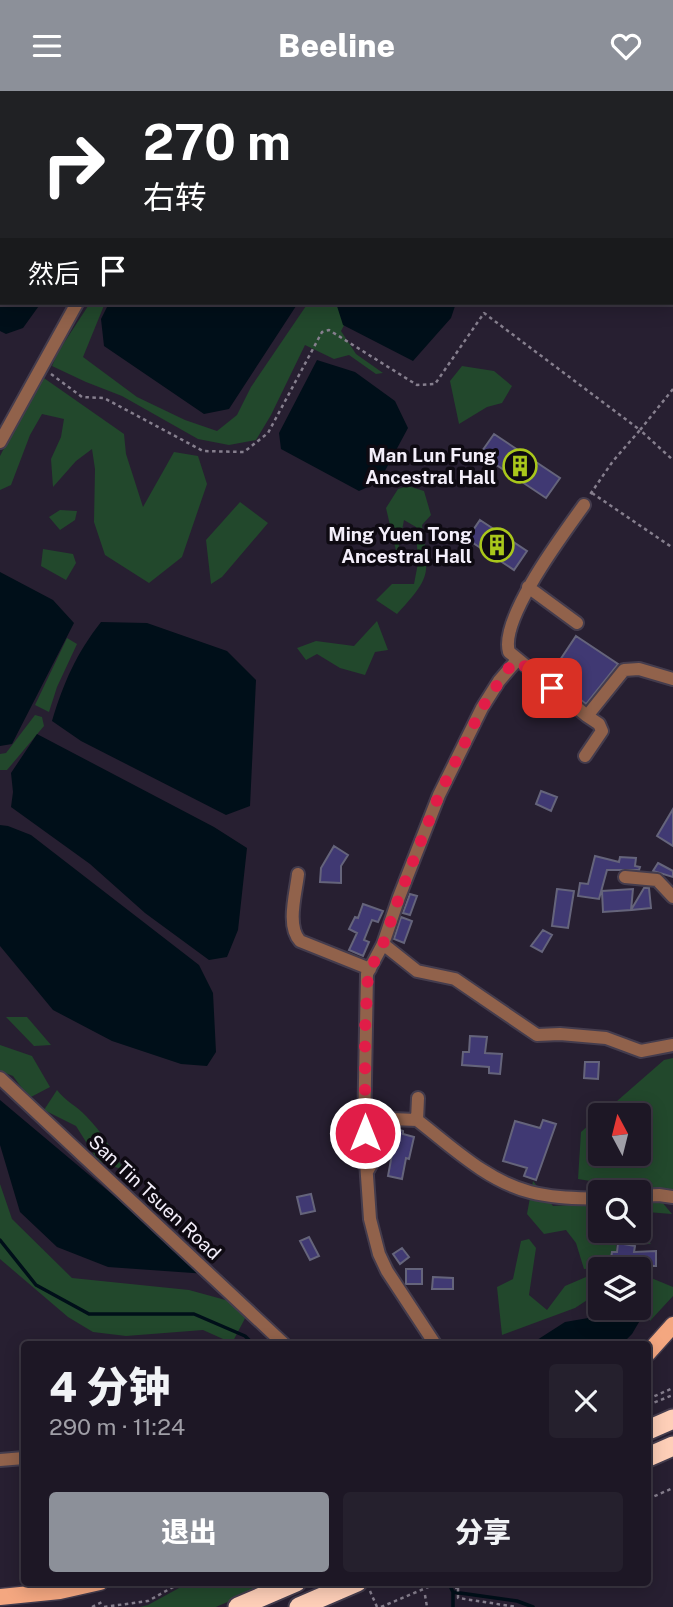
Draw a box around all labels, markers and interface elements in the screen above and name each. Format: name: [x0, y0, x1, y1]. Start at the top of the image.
icon: menu: [28, 27, 66, 65]
text: Beeline: [278, 27, 395, 64]
icon: heart: [607, 27, 645, 65]
text: 270 m: [143, 113, 291, 171]
icon: right: [28, 119, 119, 210]
text: 右转: [143, 179, 207, 216]
icon: arrive: [94, 252, 132, 290]
text: 然后: [28, 258, 80, 289]
place label: Man Lun Fung Ancestral Hall: [365, 444, 496, 488]
building icon: Man Lun Fung Ancestral Hall: [501, 447, 539, 485]
place label: Ming Yuen Tong Ancestral Hall: [328, 523, 472, 567]
building icon: Ming Yuen Tong Ancestral Hall: [478, 526, 516, 564]
pin: [522, 658, 582, 718]
icon: arrive: [533, 669, 571, 707]
position arrow: [328, 1096, 402, 1170]
north arrow: [588, 1103, 651, 1165]
map controls: [588, 1103, 651, 1320]
street label: San Tin Tsuen Road: [84, 1130, 226, 1264]
button: search: [588, 1180, 651, 1243]
button: layers: [588, 1257, 651, 1320]
text: 4 分钟: [49, 1362, 170, 1411]
button: close: [549, 1364, 623, 1438]
text: 290 m · 11:24: [49, 1413, 185, 1440]
button: 退出: [49, 1492, 329, 1572]
button: 分享: [343, 1492, 623, 1572]

